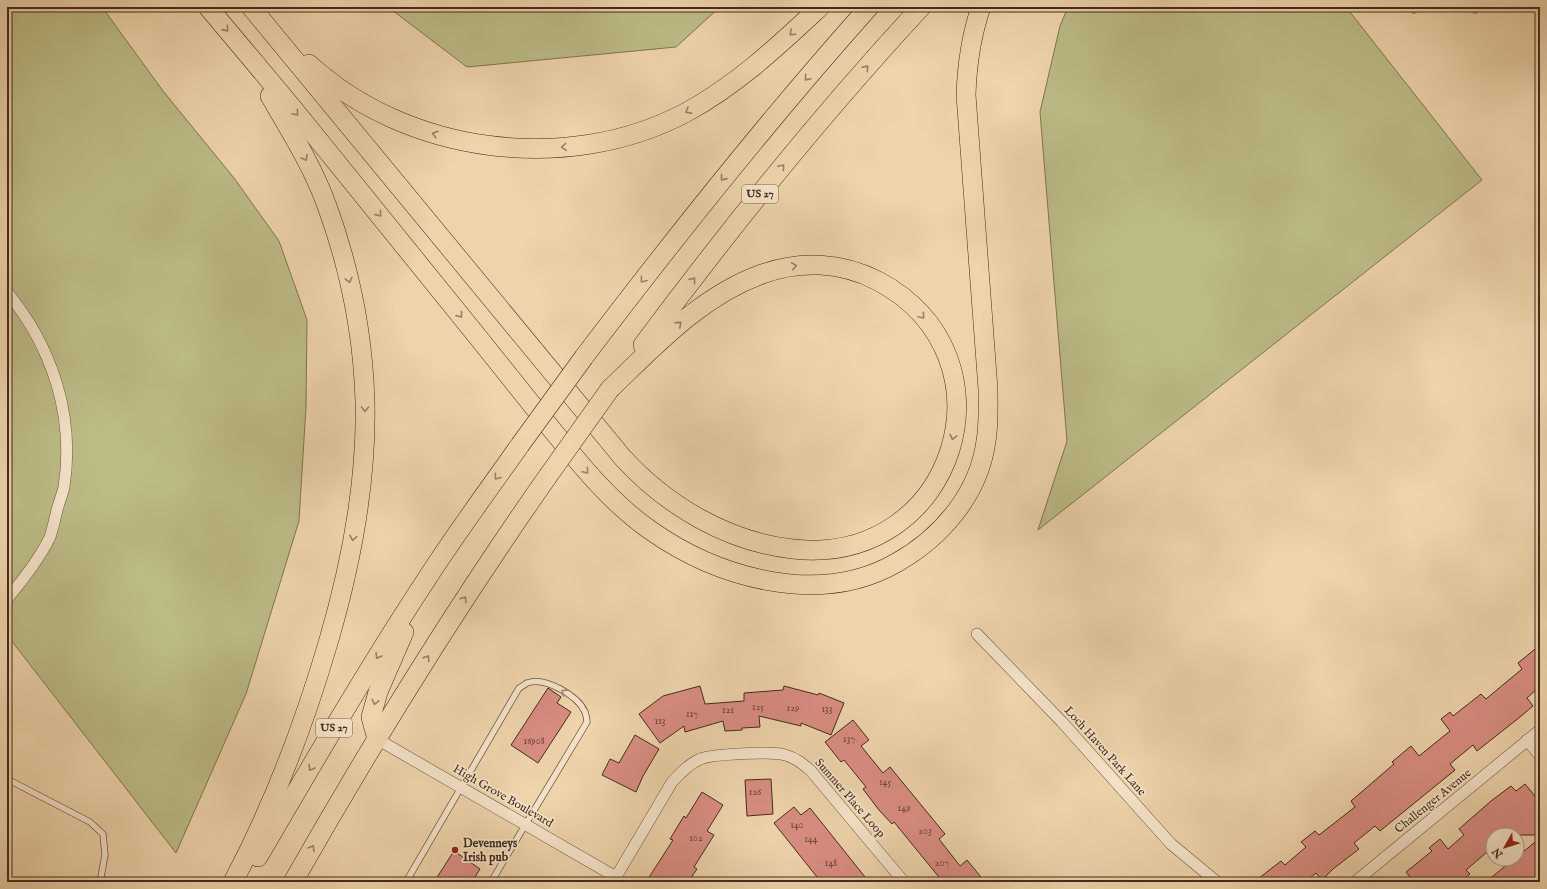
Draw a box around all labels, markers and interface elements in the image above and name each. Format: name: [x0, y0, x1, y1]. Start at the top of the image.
one-way arrow: [222, 25, 229, 32]
one-way arrow: [789, 29, 796, 36]
one-way arrow: [862, 65, 869, 73]
one-way arrow: [804, 74, 811, 81]
one-way arrow: [685, 106, 692, 114]
one-way arrow: [292, 109, 299, 116]
one-way arrow: [432, 130, 439, 139]
one-way arrow: [561, 142, 567, 151]
one-way arrow: [301, 154, 308, 161]
one-way arrow: [778, 164, 785, 171]
one-way arrow: [721, 174, 728, 181]
road number: US 27: [742, 185, 778, 203]
one-way arrow: [374, 210, 381, 217]
one-way arrow: [791, 262, 797, 271]
one-way arrow: [344, 276, 353, 283]
one-way arrow: [640, 276, 647, 283]
one-way arrow: [688, 277, 695, 284]
one-way arrow: [456, 311, 463, 318]
one-way arrow: [918, 311, 925, 318]
one-way arrow: [675, 322, 682, 329]
one-way arrow: [361, 406, 369, 412]
one-way arrow: [949, 434, 958, 440]
one-way arrow: [582, 466, 589, 473]
one-way arrow: [495, 472, 502, 479]
one-way arrow: [349, 535, 358, 541]
one-way arrow: [459, 597, 466, 604]
one-way arrow: [375, 652, 382, 659]
one-way arrow: [422, 655, 429, 662]
one-way arrow: [561, 689, 568, 697]
one-way arrow: [371, 698, 380, 705]
house number: 125: [752, 701, 764, 714]
house number: 129: [787, 702, 799, 715]
house number: 133: [821, 703, 833, 716]
street label: Loch Haven Park Lane: [1061, 703, 1150, 799]
house number: 121: [722, 704, 734, 717]
house number: 117: [686, 708, 698, 721]
house number: 113: [654, 715, 666, 728]
road number: US 27: [316, 719, 352, 737]
house number: 137: [843, 733, 855, 746]
house number: 16908: [523, 735, 545, 748]
street label: Summer Place Loop: [811, 755, 889, 842]
street label: High Grove Boulevard: [450, 761, 556, 831]
one-way arrow: [308, 764, 315, 771]
street label: Challenger Avenue: [1392, 765, 1475, 836]
house number: 145: [879, 776, 891, 789]
house number: 126: [749, 786, 762, 799]
house number: 149: [898, 802, 911, 815]
house number: 140: [790, 819, 804, 832]
house number: 203: [918, 825, 932, 838]
north arrow: [1485, 827, 1525, 867]
house number: 102: [689, 832, 703, 845]
house number: 144: [804, 833, 818, 846]
place label: Devenneys Irish pub: [463, 836, 518, 866]
text: N: [1489, 844, 1507, 862]
one-way arrow: [308, 845, 315, 852]
marker: Devenneys Irish pub: [450, 845, 460, 855]
house number: 148: [825, 857, 837, 870]
house number: 207: [935, 857, 949, 870]

